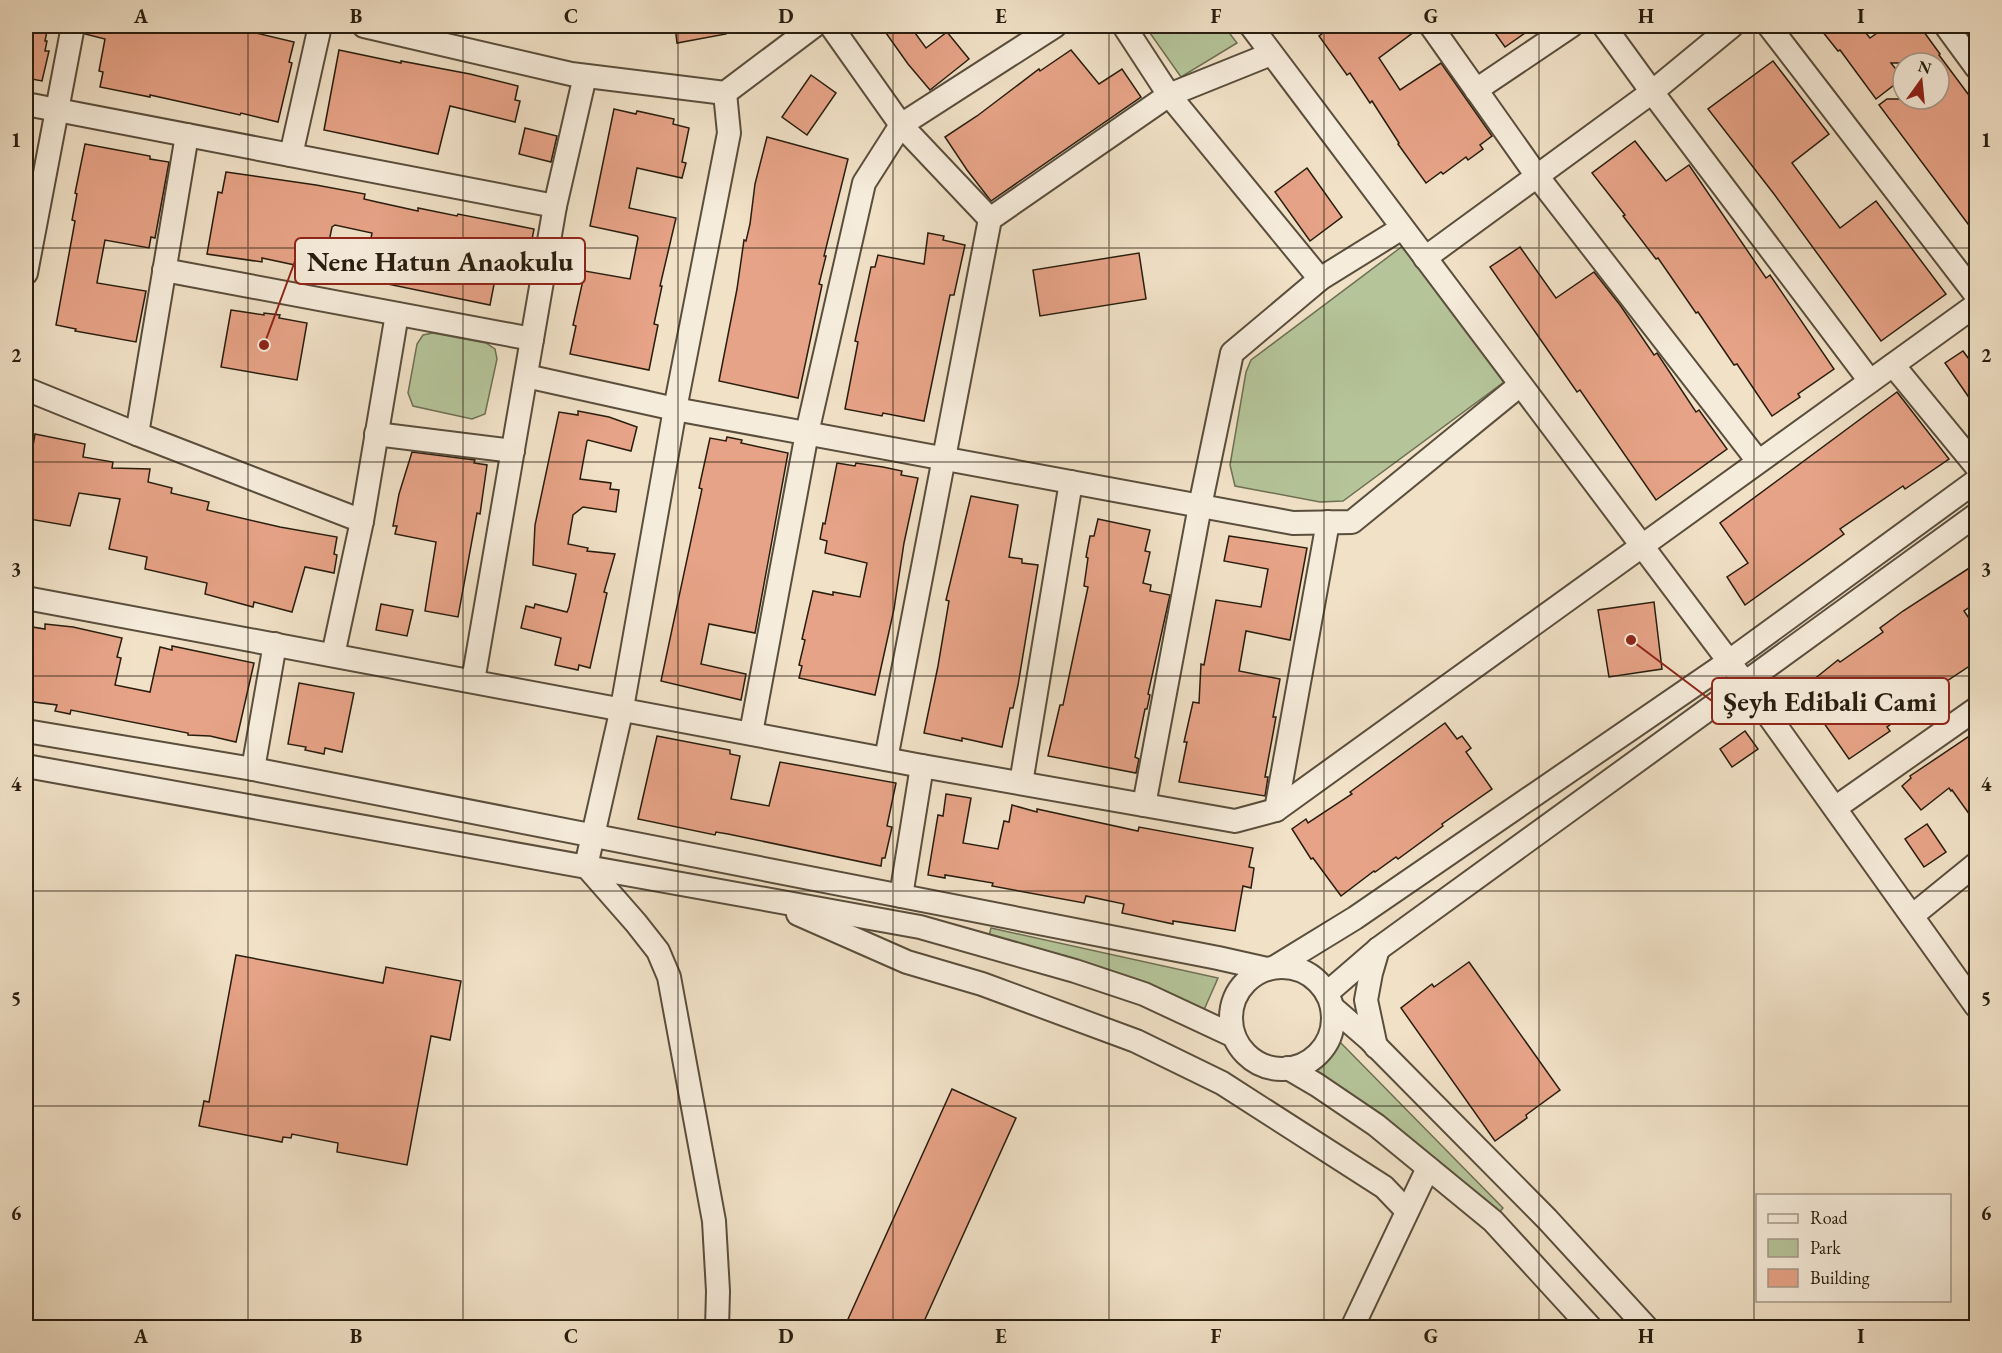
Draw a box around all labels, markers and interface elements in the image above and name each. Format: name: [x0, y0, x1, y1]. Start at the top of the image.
text: A: [133, 3, 149, 29]
text: B: [350, 3, 362, 29]
text: C: [564, 3, 578, 29]
text: D: [778, 3, 794, 29]
text: E: [995, 3, 1007, 29]
text: F: [1211, 3, 1222, 29]
text: G: [1424, 3, 1438, 29]
text: H: [1638, 3, 1654, 29]
text: I: [1857, 3, 1865, 29]
north arrow: [1891, 51, 1951, 111]
text: N: [1916, 55, 1934, 79]
text: 1: [11, 127, 21, 153]
text: 1: [1981, 127, 1991, 153]
callout: Nene Hatun Anaokulu: [295, 238, 585, 284]
text: Nene Hatun Anaokulu: [307, 243, 574, 279]
text: 2: [11, 342, 22, 368]
text: 2: [1981, 342, 1992, 368]
text: 3: [11, 556, 21, 582]
text: 3: [1981, 556, 1991, 582]
callout: Şeyh Edibali Cami: [1712, 678, 1949, 724]
text: Şeyh Edibali Cami: [1723, 683, 1937, 719]
text: 4: [11, 771, 22, 797]
text: 4: [1981, 771, 1992, 797]
text: 5: [11, 985, 21, 1011]
text: 5: [1981, 985, 1991, 1011]
legend: [1756, 1194, 1951, 1302]
text: 6: [11, 1200, 22, 1226]
text: 6: [1981, 1200, 1992, 1226]
text: Road: [1810, 1206, 1849, 1229]
text: Park: [1810, 1236, 1841, 1259]
text: Building: [1810, 1266, 1870, 1289]
text: A: [133, 1323, 149, 1349]
text: B: [350, 1323, 362, 1349]
text: C: [564, 1323, 578, 1349]
text: D: [778, 1323, 794, 1349]
text: E: [995, 1323, 1007, 1349]
text: F: [1211, 1323, 1222, 1349]
text: G: [1424, 1323, 1438, 1349]
text: H: [1638, 1323, 1654, 1349]
text: I: [1857, 1323, 1865, 1349]

